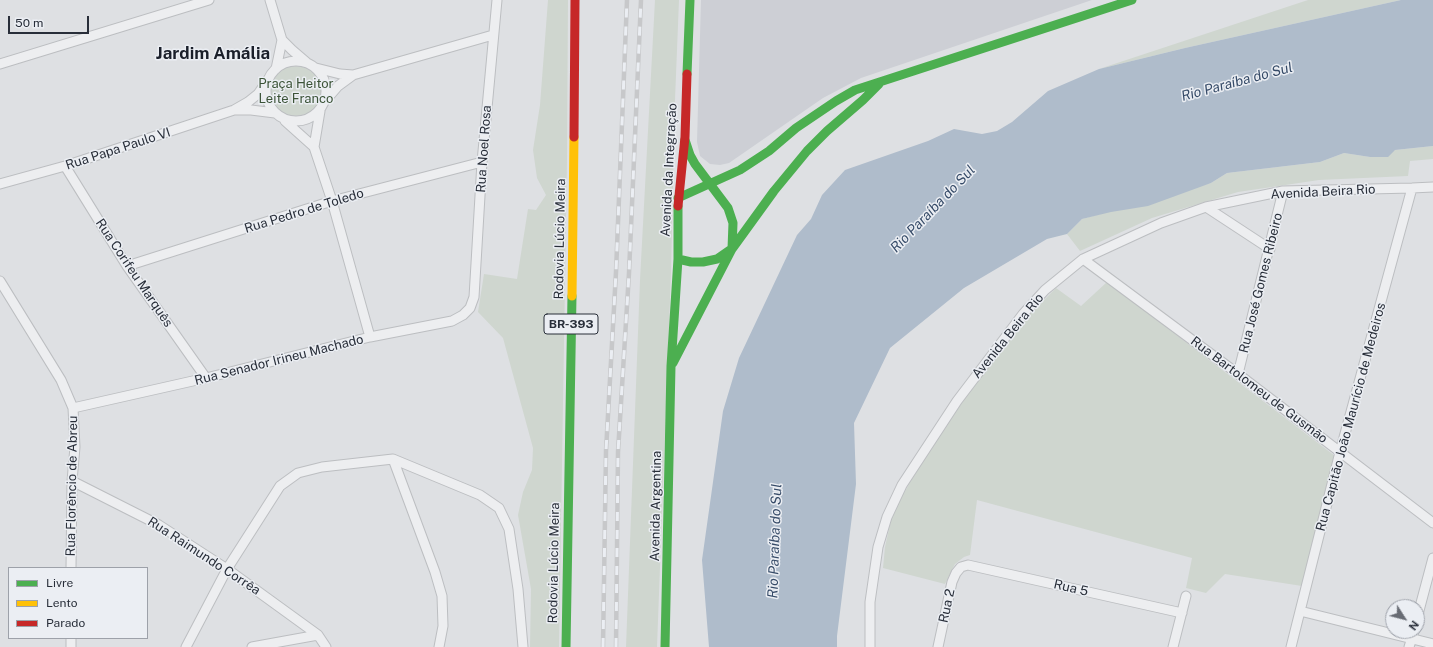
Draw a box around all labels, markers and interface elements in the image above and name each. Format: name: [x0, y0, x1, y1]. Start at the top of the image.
scale bar: [10, 8, 91, 34]
text: 50 m: [15, 16, 43, 30]
district label: Jardim Amália: [156, 44, 270, 64]
water label: Rio Paraíba do Sul: [1179, 59, 1295, 105]
park label: Praça Heitor Leite Franco: [258, 76, 334, 107]
street label: Avenida da Integração: [658, 103, 680, 237]
street label: Rua Noel Rosa: [473, 105, 495, 193]
street label: Rua Papa Paulo VI: [64, 125, 172, 173]
water label: Rio Paraíba do Sul: [887, 162, 979, 256]
street label: Rodovia Lúcio Meira: [551, 178, 569, 300]
street label: Avenida Beira Rio: [1270, 181, 1376, 203]
street label: Rua Pedro de Toledo: [242, 185, 366, 237]
street label: Rua José Gomes Ribeiro: [1236, 211, 1286, 355]
street label: Rua Corifeu Marquês: [92, 216, 176, 330]
street label: Avenida Beira Rio: [969, 290, 1047, 382]
street label: Rua Capitão João Maurício de Medeiros: [1313, 301, 1389, 533]
road number: BR-393: [544, 314, 598, 334]
street label: Rua Senador Irineu Machado: [193, 331, 365, 389]
street label: Rua Bartolomeu de Gusmão: [1187, 333, 1331, 447]
street label: Rua Florêncio de Abreu: [63, 415, 81, 557]
street label: Avenida Argentina: [647, 451, 665, 561]
water label: Rio Paraíba do Sul: [765, 483, 785, 599]
street label: Rodovia Lúcio Meira: [545, 502, 563, 624]
street label: Rua Raimundo Corrêa: [145, 514, 263, 598]
legend: [8, 567, 148, 639]
text: Livre: [46, 576, 73, 590]
street label: Rua 5: [1052, 576, 1090, 600]
street label: Rua 2: [936, 588, 958, 624]
text: Lento: [46, 596, 77, 610]
north arrow: [1385, 599, 1425, 639]
text: Parado: [46, 616, 85, 630]
text: N: [1407, 618, 1421, 632]

